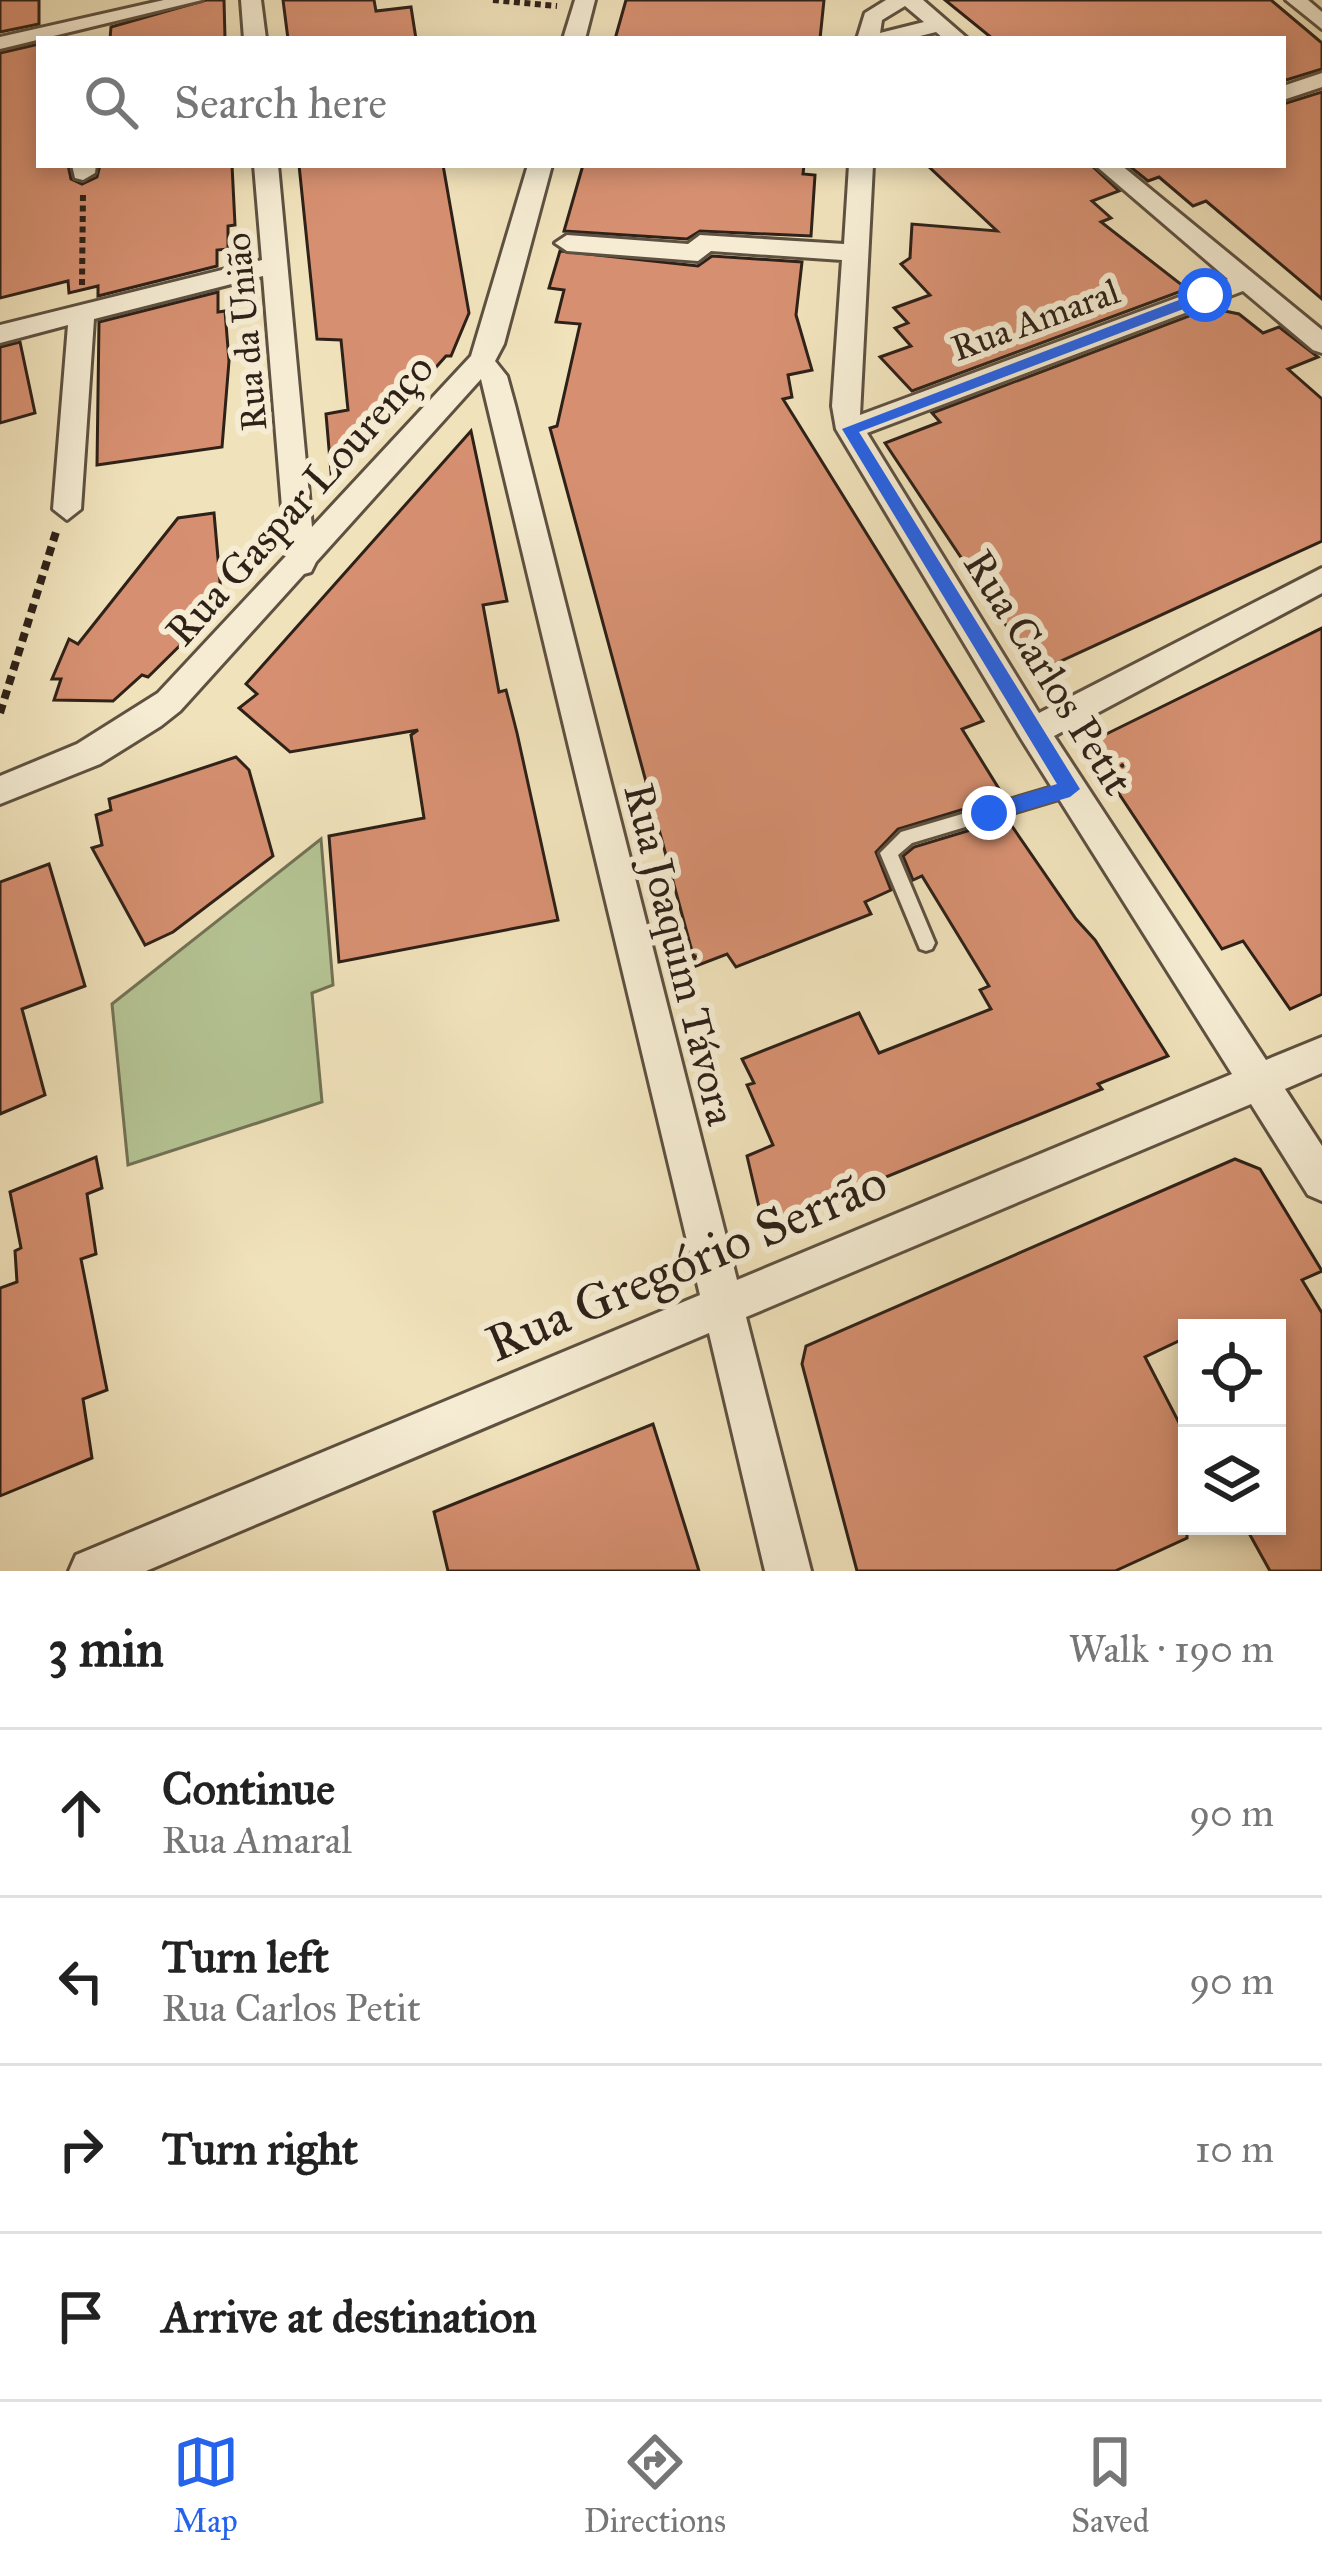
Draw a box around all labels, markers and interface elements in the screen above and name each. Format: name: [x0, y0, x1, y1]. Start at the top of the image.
search box: [36, 36, 1286, 168]
icon: search: [78, 69, 144, 135]
text: Search here: [174, 75, 387, 130]
street label: Rua da União: [215, 231, 277, 433]
route start: [1178, 268, 1232, 322]
street label: Rua Amaral: [945, 269, 1125, 371]
street label: Rua Gaspar Lourenço: [155, 343, 445, 657]
street label: Rua Carlos Petit: [952, 541, 1144, 805]
street label: Rua Joaquim Távora: [612, 778, 748, 1131]
route end: [962, 786, 1016, 840]
street label: Rua Gregório Serrão: [477, 1151, 896, 1375]
map controls: [1178, 1319, 1286, 1535]
button: locate: [1178, 1319, 1286, 1427]
button: layers: [1178, 1427, 1286, 1535]
text: 3 min: [48, 1618, 164, 1680]
text: Walk · 190 m: [1068, 1625, 1274, 1673]
text: Continue: [162, 1761, 335, 1816]
icon: ahead: [48, 1780, 114, 1846]
text: 90 m: [1189, 1789, 1274, 1837]
text: Rua Amaral: [162, 1816, 352, 1864]
text: Turn left: [162, 1929, 329, 1984]
icon: left: [48, 1948, 114, 2014]
text: 90 m: [1189, 1957, 1274, 2005]
text: Rua Carlos Petit: [162, 1984, 421, 2032]
icon: right: [48, 2116, 114, 2182]
text: Turn right: [162, 2121, 358, 2176]
text: 10 m: [1195, 2125, 1274, 2173]
icon: arrive: [48, 2284, 114, 2350]
text: Arrive at destination: [162, 2289, 537, 2344]
tab: Map: [173, 2429, 239, 2541]
tab: Directions: [584, 2429, 726, 2541]
tab: Saved: [1071, 2429, 1149, 2541]

